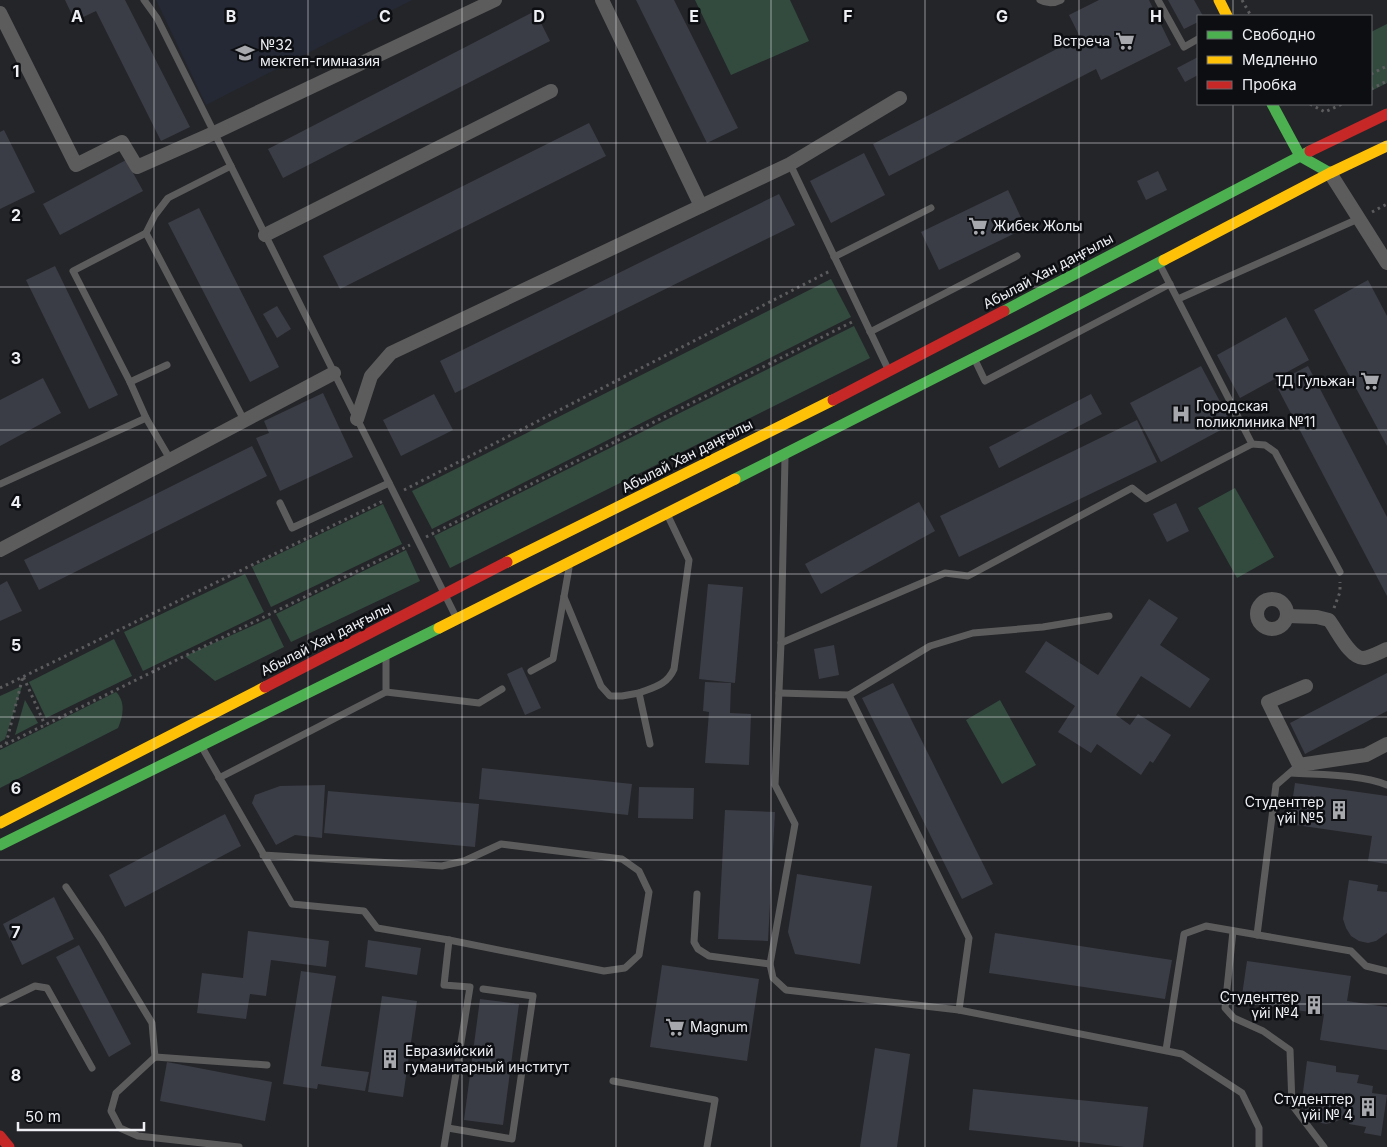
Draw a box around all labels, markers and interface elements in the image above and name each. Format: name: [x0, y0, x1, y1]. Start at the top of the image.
text: A: [71, 6, 83, 26]
text: B: [226, 6, 236, 26]
text: C: [379, 6, 391, 26]
text: D: [533, 6, 545, 26]
text: E: [689, 6, 699, 26]
text: F: [843, 6, 853, 26]
text: G: [996, 6, 1008, 26]
text: H: [1150, 6, 1162, 26]
legend: [1197, 15, 1372, 105]
text: Свободно: [1242, 25, 1316, 44]
supermarket icon: Встреча: [1114, 30, 1136, 52]
place label: Встреча: [1053, 32, 1110, 49]
place label: №32 мектеп-гимназия: [260, 36, 380, 69]
school or university icon: №32 мектеп-гимназия: [234, 42, 256, 64]
text: Медленно: [1242, 50, 1318, 69]
text: 1: [13, 61, 19, 81]
text: Пробка: [1242, 75, 1297, 94]
text: 2: [11, 205, 21, 225]
supermarket icon: Жибек Жолы: [967, 215, 989, 237]
place label: Жибек Жолы: [993, 217, 1083, 234]
street label: Абылай Хан даңғылы: [980, 229, 1116, 312]
text: 3: [11, 348, 21, 368]
supermarket icon: ТД Гульжан: [1359, 370, 1381, 392]
place label: ТД Гульжан: [1275, 372, 1355, 389]
place label: Городская поликлиника №11: [1196, 397, 1316, 430]
hospital icon: Городская поликлиника №11: [1170, 403, 1192, 425]
street label: Абылай Хан даңғылы: [618, 415, 755, 496]
text: 4: [11, 492, 22, 512]
street label: Абылай Хан даңғылы: [257, 598, 394, 679]
text: 5: [11, 635, 21, 655]
text: 6: [11, 778, 21, 798]
place label: Студенттер үйі №5: [1245, 793, 1324, 826]
building icon: Студенттер үйі №5: [1328, 799, 1350, 821]
text: 7: [11, 922, 21, 942]
place label: Студенттер үйі №4: [1220, 988, 1299, 1021]
building icon: Студенттер үйі №4: [1303, 994, 1325, 1016]
supermarket icon: Magnum: [664, 1016, 686, 1038]
place label: Magnum: [690, 1018, 748, 1035]
place label: Евразийский гуманитарный институт: [405, 1042, 570, 1075]
building icon: Евразийский гуманитарный институт: [379, 1048, 401, 1070]
text: 8: [11, 1065, 21, 1085]
place label: Студенттер үйі № 4: [1274, 1090, 1353, 1123]
building icon: Студенттер үйі № 4: [1357, 1096, 1379, 1118]
scale bar: [18, 1100, 144, 1132]
text: 50 m: [25, 1107, 61, 1126]

